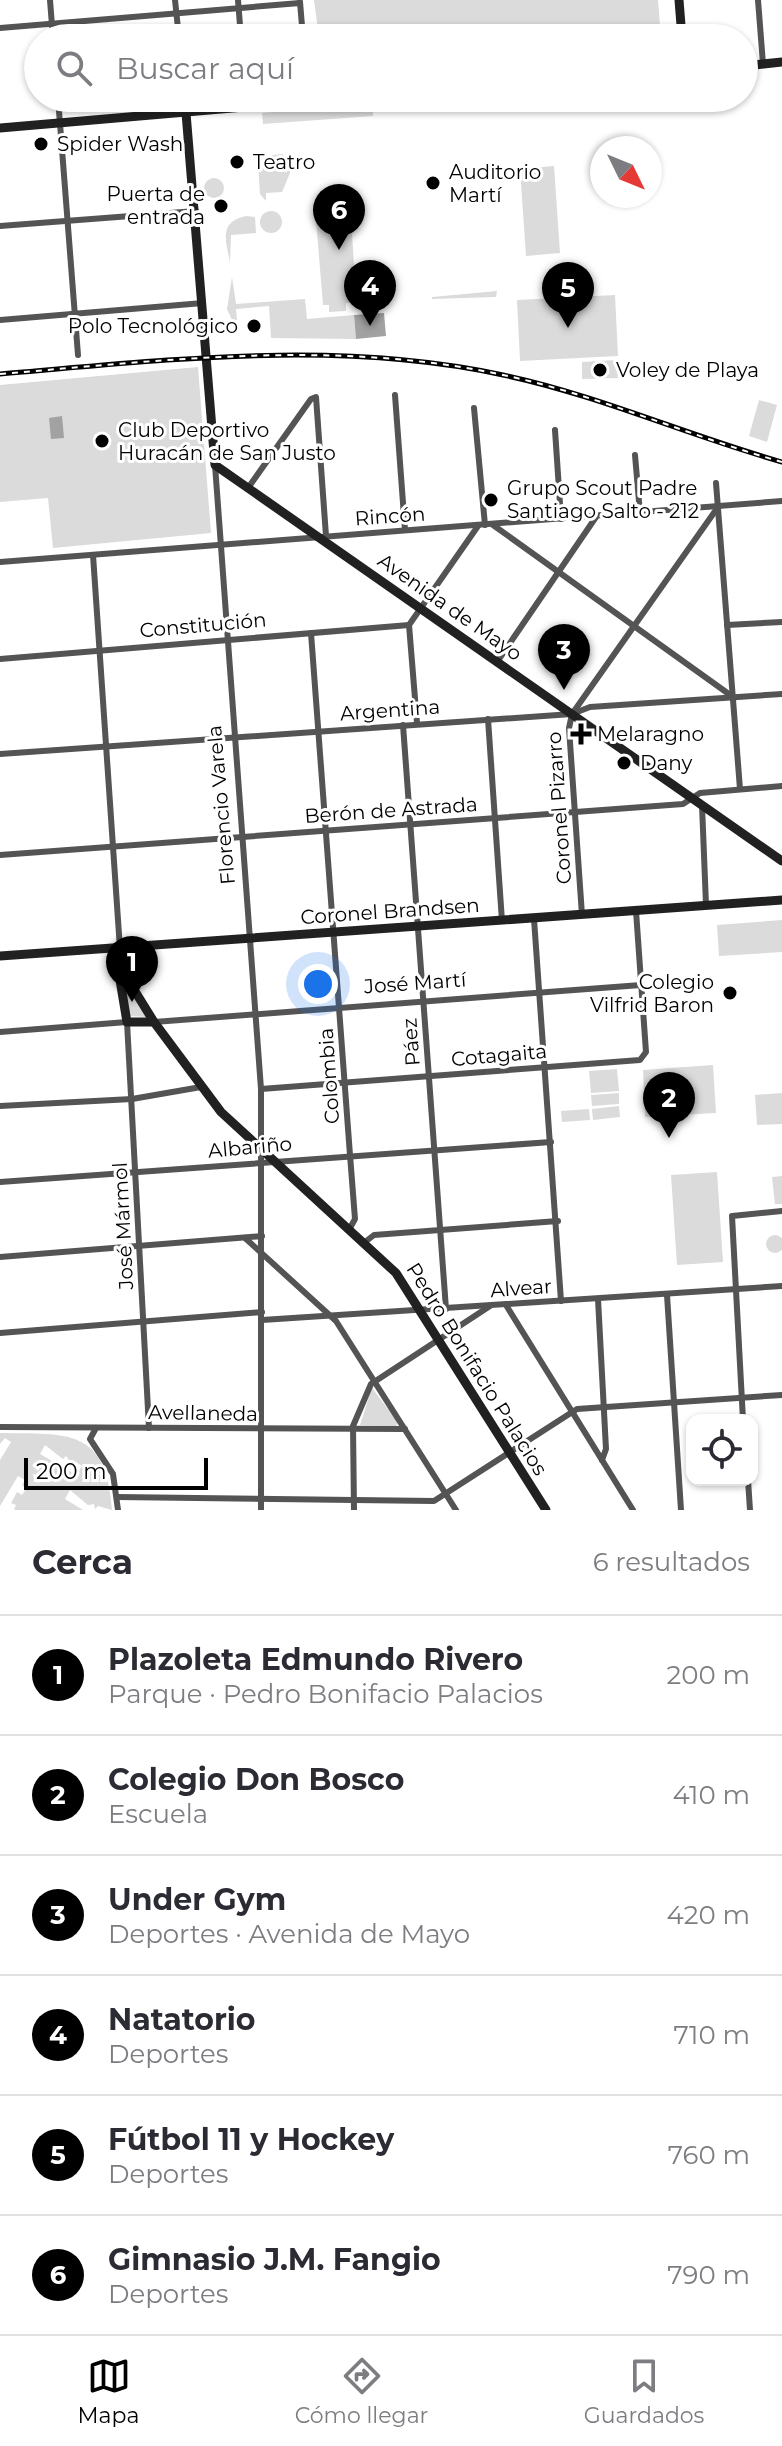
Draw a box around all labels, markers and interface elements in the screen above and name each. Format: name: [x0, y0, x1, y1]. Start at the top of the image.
search box: [24, 24, 758, 112]
icon: search: [52, 46, 96, 90]
text: Buscar aquí: [116, 50, 294, 87]
place label: Spider Wash: [57, 132, 183, 156]
marker: Spider Wash: [32, 135, 50, 153]
north arrow: [590, 136, 662, 208]
place label: Teatro: [253, 150, 315, 174]
marker: Teatro: [228, 153, 246, 171]
place label: Auditorio Martí: [449, 160, 541, 207]
marker: Auditorio Martí: [424, 174, 442, 192]
place label: Puerta de entrada: [106, 182, 205, 229]
pin: 6: [313, 184, 365, 250]
marker: Puerta de entrada: [212, 197, 230, 215]
pin: 4: [344, 260, 396, 326]
pin: 5: [542, 262, 594, 328]
place label: Polo Tecnológico: [68, 314, 238, 338]
marker: Polo Tecnológico: [245, 317, 263, 335]
place label: Voley de Playa: [616, 358, 759, 382]
marker: Voley de Playa: [591, 361, 609, 379]
place label: Club Deportivo Huracán de San Justo: [118, 418, 336, 465]
marker: Club Deportivo Huracán de San Justo: [93, 432, 111, 450]
place label: Grupo Scout Padre Santiago Salto - 212: [507, 476, 699, 523]
marker: Grupo Scout Padre Santiago Salto - 212: [482, 491, 500, 509]
street label: Rincón: [354, 502, 426, 530]
street label: Avenida de Mayo: [373, 548, 527, 666]
street label: Constitución: [139, 608, 267, 642]
pin: 3: [538, 624, 590, 690]
street label: Argentina: [339, 695, 441, 725]
place label: Melaragno: [597, 722, 704, 746]
street label: Florencio Varela: [202, 724, 240, 886]
marker: Melaragno: [572, 725, 590, 743]
street label: Coronel Pizarro: [542, 731, 576, 885]
place label: Dany: [640, 751, 692, 775]
marker: Dany: [615, 754, 633, 772]
street label: Berón de Astrada: [304, 792, 478, 828]
street label: Coronel Brandsen: [300, 893, 480, 929]
pin: 1: [106, 936, 158, 1002]
your location: [298, 964, 338, 1004]
street label: José Martí: [362, 967, 469, 999]
place label: Colegio Vilfrid Baron: [590, 970, 714, 1017]
marker: Colegio Vilfrid Baron: [721, 984, 739, 1002]
street label: Páez: [397, 1017, 425, 1067]
street label: Colombia: [314, 1027, 344, 1125]
street label: Cotagaita: [450, 1039, 548, 1071]
pin: 2: [643, 1072, 695, 1138]
street label: Albariño: [207, 1131, 293, 1163]
street label: José Mármol: [108, 1162, 138, 1291]
street label: Pedro Bonifacio Palacios: [402, 1258, 553, 1480]
street label: Alvear: [489, 1274, 553, 1302]
street label: Avellaneda: [148, 1400, 258, 1426]
map controls: [686, 1414, 758, 1486]
button: locate: [686, 1414, 758, 1486]
scale bar: [24, 1454, 208, 1490]
text: 200 m: [36, 1458, 107, 1485]
text: Cerca: [32, 1541, 133, 1583]
text: 6 resultados: [593, 1546, 750, 1578]
text: Plazoleta Edmundo Rivero: [108, 1641, 523, 1678]
text: 1: [53, 1659, 63, 1691]
text: 200 m: [666, 1659, 750, 1691]
text: Parque · Pedro Bonifacio Palacios: [108, 1678, 543, 1710]
text: Colegio Don Bosco: [108, 1761, 404, 1798]
text: 2: [50, 1779, 66, 1811]
text: 410 m: [672, 1779, 750, 1811]
text: Escuela: [108, 1798, 208, 1830]
text: Under Gym: [108, 1881, 286, 1918]
text: 3: [50, 1899, 66, 1931]
text: 420 m: [667, 1899, 750, 1931]
text: Deportes · Avenida de Mayo: [108, 1918, 470, 1950]
text: Natatorio: [108, 2001, 255, 2038]
text: 4: [49, 2019, 67, 2051]
text: 710 m: [673, 2019, 750, 2051]
text: Deportes: [108, 2038, 228, 2070]
text: Fútbol 11 y Hockey: [108, 2121, 394, 2158]
text: 5: [50, 2139, 66, 2171]
text: 760 m: [668, 2139, 750, 2171]
text: Deportes: [108, 2158, 228, 2190]
text: Gimnasio J.M. Fangio: [108, 2241, 441, 2278]
text: 6: [50, 2259, 66, 2291]
text: 790 m: [667, 2259, 750, 2291]
text: Deportes: [108, 2278, 228, 2310]
tab: Mapa: [78, 2354, 139, 2429]
tab: Cómo llegar: [295, 2354, 428, 2429]
tab: Guardados: [584, 2354, 704, 2429]

